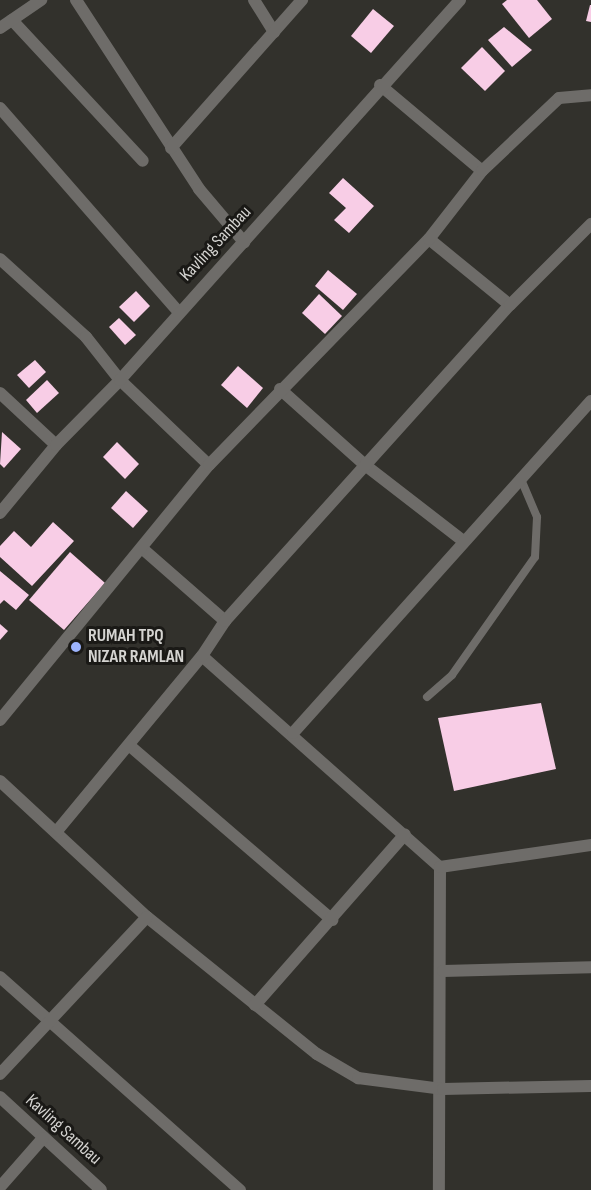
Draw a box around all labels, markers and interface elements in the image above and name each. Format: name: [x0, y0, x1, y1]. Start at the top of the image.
street label: Kavling Sambau: [176, 202, 256, 286]
place label: RUMAH TPQ NIZAR RAMLAN: [88, 626, 184, 668]
marker: RUMAH TPQ NIZAR RAMLAN: [69, 640, 83, 654]
street label: Kavling Sambau: [21, 1090, 105, 1170]

